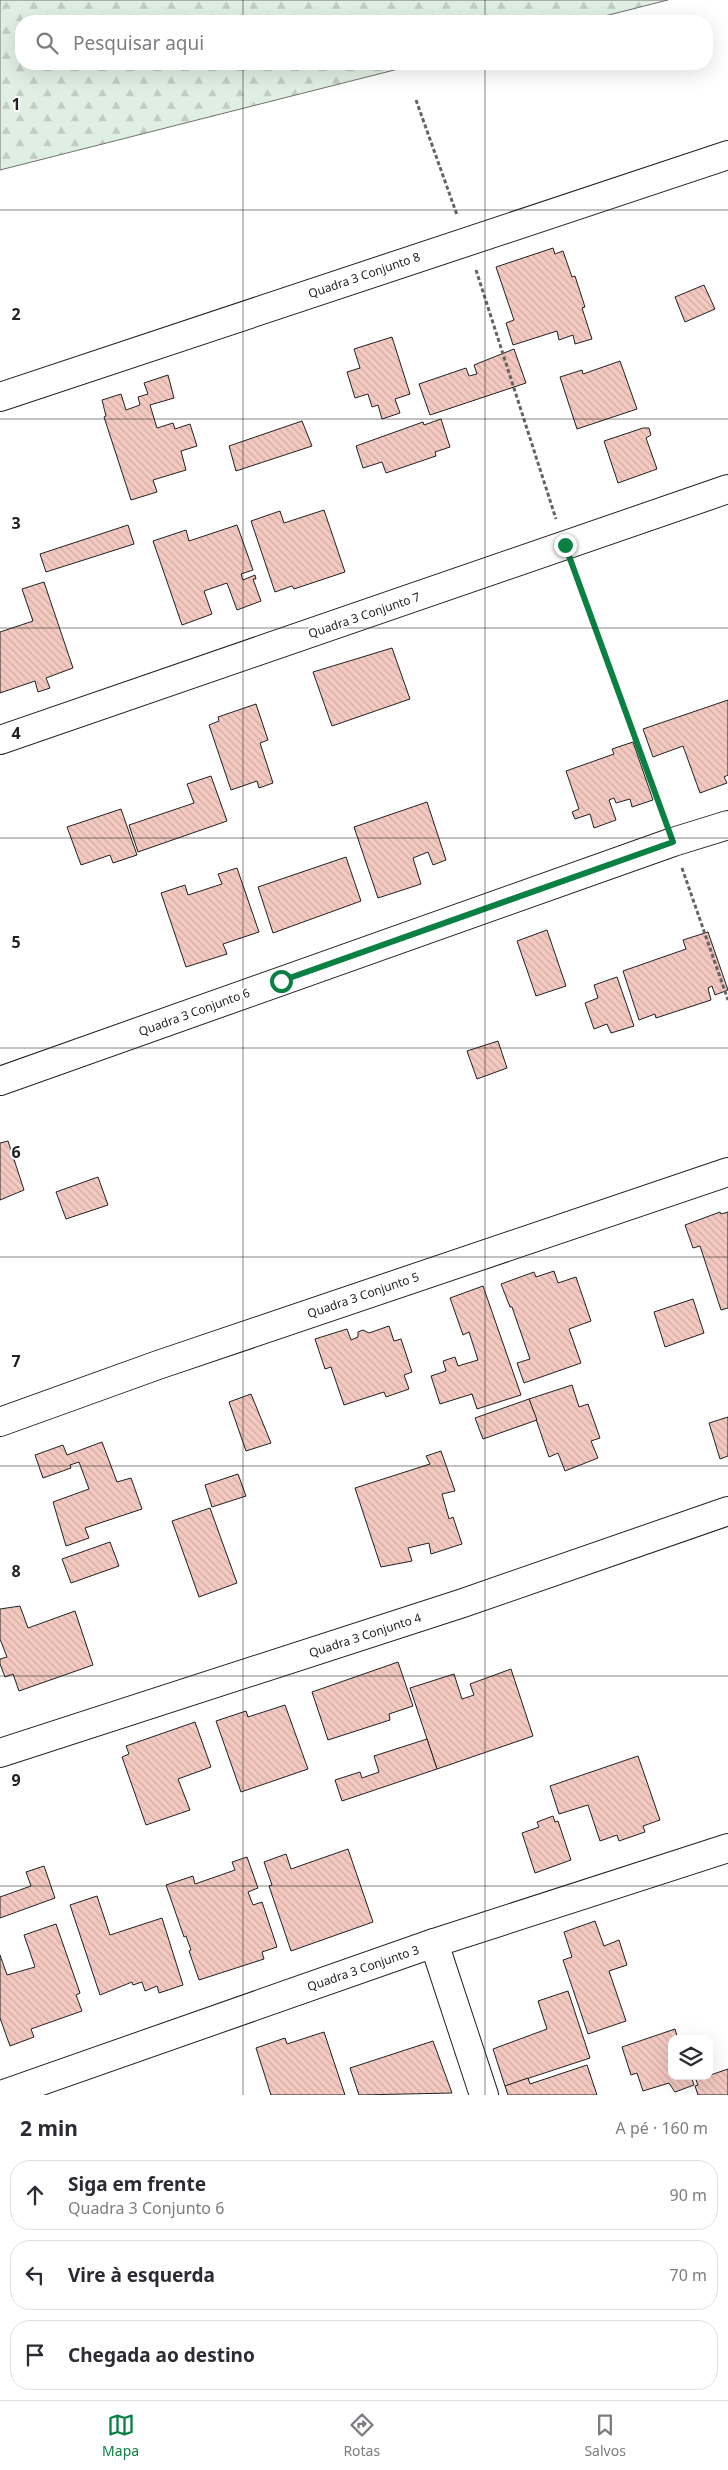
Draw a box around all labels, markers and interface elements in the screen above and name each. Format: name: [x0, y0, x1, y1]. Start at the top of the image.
search box: [15, 15, 713, 70]
icon: search: [33, 29, 61, 57]
text: Pesquisar aqui: [73, 30, 204, 56]
text: 1: [11, 93, 21, 115]
street label: Quadra 3 Conjunto 8: [306, 248, 422, 302]
text: 2: [11, 303, 21, 325]
text: 3: [11, 512, 21, 534]
route end: [554, 534, 577, 557]
street label: Quadra 3 Conjunto 7: [306, 588, 422, 642]
text: 4: [11, 722, 21, 744]
text: 5: [11, 931, 21, 953]
route start: [270, 970, 293, 993]
street label: Quadra 3 Conjunto 6: [136, 984, 252, 1040]
text: 6: [11, 1141, 21, 1163]
street label: Quadra 3 Conjunto 5: [305, 1268, 421, 1322]
text: 7: [11, 1350, 21, 1372]
text: 8: [11, 1560, 21, 1582]
street label: Quadra 3 Conjunto 4: [307, 1609, 423, 1661]
text: 9: [11, 1769, 21, 1791]
street label: Quadra 3 Conjunto 3: [305, 1941, 421, 1995]
map controls: [668, 2035, 713, 2080]
button: layers: [668, 2035, 713, 2080]
text: 2 min: [20, 2114, 78, 2142]
text: A pé · 160 m: [616, 2117, 708, 2139]
text: Siga em frente: [68, 2171, 206, 2197]
icon: ahead: [21, 2181, 49, 2209]
text: 90 m: [670, 2184, 707, 2206]
text: Quadra 3 Conjunto 6: [68, 2197, 224, 2219]
icon: left: [21, 2261, 49, 2289]
text: Vire à esquerda: [68, 2262, 215, 2288]
text: 70 m: [670, 2264, 707, 2286]
icon: arrive: [21, 2341, 49, 2369]
text: Chegada ao destino: [68, 2342, 255, 2368]
tab: Mapa: [102, 2411, 139, 2460]
tab: Rotas: [343, 2411, 380, 2460]
tab: Salvos: [584, 2411, 626, 2460]

